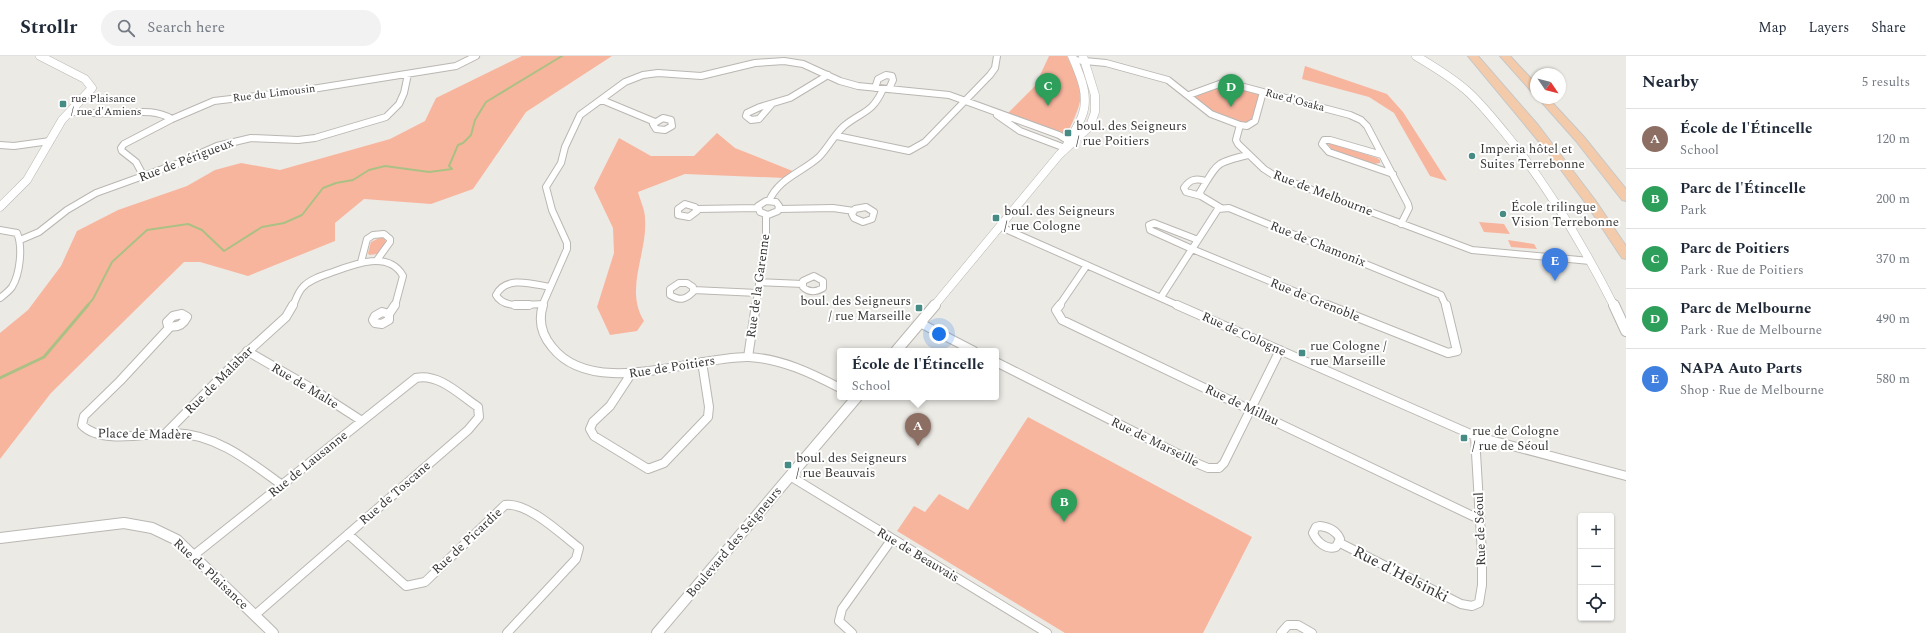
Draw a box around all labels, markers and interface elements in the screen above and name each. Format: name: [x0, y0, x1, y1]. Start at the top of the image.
search box: [101, 10, 381, 46]
text: Strollr: [20, 13, 77, 42]
text: Search here: [147, 16, 225, 39]
icon: search: [115, 17, 137, 39]
text: Map: [1758, 17, 1787, 38]
text: Layers: [1809, 17, 1849, 38]
text: Share: [1871, 17, 1906, 38]
north arrow: [1530, 68, 1566, 104]
text: Nearby: [1642, 69, 1698, 95]
text: 5 results: [1862, 72, 1910, 92]
pin: C: [1035, 73, 1061, 106]
pin: D: [1218, 74, 1244, 107]
street label: Rue du Limousin: [232, 79, 316, 107]
street label: Rue d'Osaka: [1263, 84, 1327, 116]
place label: rue Plaisance / rue d'Amiens: [71, 90, 142, 120]
marker: rue Plaisance / rue d'Amiens: [58, 99, 68, 109]
place label: boul. des Seigneurs / rue Poitiers: [1076, 116, 1187, 151]
text: École de l'Étincelle: [1680, 117, 1812, 140]
marker: boul. des Seigneurs / rue Poitiers: [1063, 128, 1073, 138]
text: A: [1650, 129, 1660, 149]
text: 120 m: [1876, 129, 1910, 149]
street label: Rue de Périgueux: [136, 133, 237, 187]
place label: Imperia hôtel et Suites Terrebonne: [1480, 139, 1585, 174]
text: School: [1680, 140, 1719, 160]
marker: Imperia hôtel et Suites Terrebonne: [1467, 151, 1477, 161]
street label: Rue de Melbourne: [1270, 165, 1376, 221]
text: Parc de l'Étincelle: [1680, 177, 1806, 200]
text: B: [1650, 189, 1660, 209]
text: 200 m: [1876, 189, 1910, 209]
place label: École trilingue Vision Terrebonne: [1511, 197, 1619, 232]
text: Park: [1680, 200, 1707, 220]
place label: boul. des Seigneurs / rue Cologne: [1004, 201, 1115, 236]
marker: École trilingue Vision Terrebonne: [1498, 209, 1508, 219]
marker: boul. des Seigneurs / rue Cologne: [991, 213, 1001, 223]
street label: Rue de Chamonix: [1267, 216, 1369, 273]
street label: Rue de la Garenne: [741, 233, 775, 339]
text: Parc de Poitiers: [1680, 237, 1790, 260]
pin: E: [1542, 248, 1568, 281]
text: C: [1650, 249, 1660, 269]
text: 370 m: [1876, 249, 1910, 269]
text: Park · Rue de Poitiers: [1680, 260, 1804, 280]
street label: Rue de Grenoble: [1267, 273, 1363, 327]
place label: boul. des Seigneurs / rue Marseille: [800, 291, 911, 326]
text: Parc de Melbourne: [1680, 297, 1811, 320]
marker: boul. des Seigneurs / rue Marseille: [914, 303, 924, 313]
street label: Rue de Cologne: [1199, 306, 1289, 362]
text: D: [1650, 309, 1660, 329]
text: 490 m: [1876, 309, 1910, 329]
text: Park · Rue de Melbourne: [1680, 320, 1822, 340]
your location: [929, 324, 949, 344]
place label: rue Cologne / rue Marseille: [1310, 336, 1387, 371]
street label: Rue de Malabar: [180, 341, 258, 419]
popup: [837, 348, 999, 400]
marker: rue Cologne / rue Marseille: [1297, 348, 1307, 358]
street label: Rue de Poitiers: [627, 350, 717, 384]
text: École de l'Étincelle: [852, 353, 984, 376]
text: NAPA Auto Parts: [1680, 357, 1802, 380]
street label: Rue de Malte: [267, 358, 343, 414]
text: E: [1651, 369, 1659, 389]
text: 580 m: [1876, 369, 1910, 389]
text: School: [852, 376, 891, 396]
street label: Rue de Millau: [1201, 379, 1283, 431]
text: Shop · Rue de Melbourne: [1680, 380, 1824, 400]
street label: Rue de Marseille: [1107, 412, 1203, 472]
pin: A: [905, 413, 931, 446]
place label: rue de Cologne / rue de Séoul: [1472, 421, 1559, 456]
street label: Place de Madère: [97, 423, 193, 445]
street label: Rue de Lausanne: [264, 426, 352, 502]
marker: rue de Cologne / rue de Séoul: [1459, 433, 1469, 443]
place label: boul. des Seigneurs / rue Beauvais: [796, 448, 907, 483]
street label: Rue de Toscane: [355, 456, 435, 530]
marker: boul. des Seigneurs / rue Beauvais: [783, 460, 793, 470]
street label: Boulevard des Seigneurs: [681, 482, 787, 602]
pin: B: [1051, 489, 1077, 522]
street label: Rue de Séoul: [1469, 492, 1491, 566]
street label: Rue de Picardie: [427, 503, 507, 579]
map controls: [1578, 513, 1614, 621]
button: +: [1578, 513, 1614, 549]
street label: Rue de Beauvais: [873, 522, 963, 588]
street label: Rue de Plaisance: [169, 534, 253, 614]
street label: Rue d'Helsinki: [1349, 540, 1453, 608]
button: −: [1578, 549, 1614, 585]
button: locate: [1578, 585, 1614, 621]

